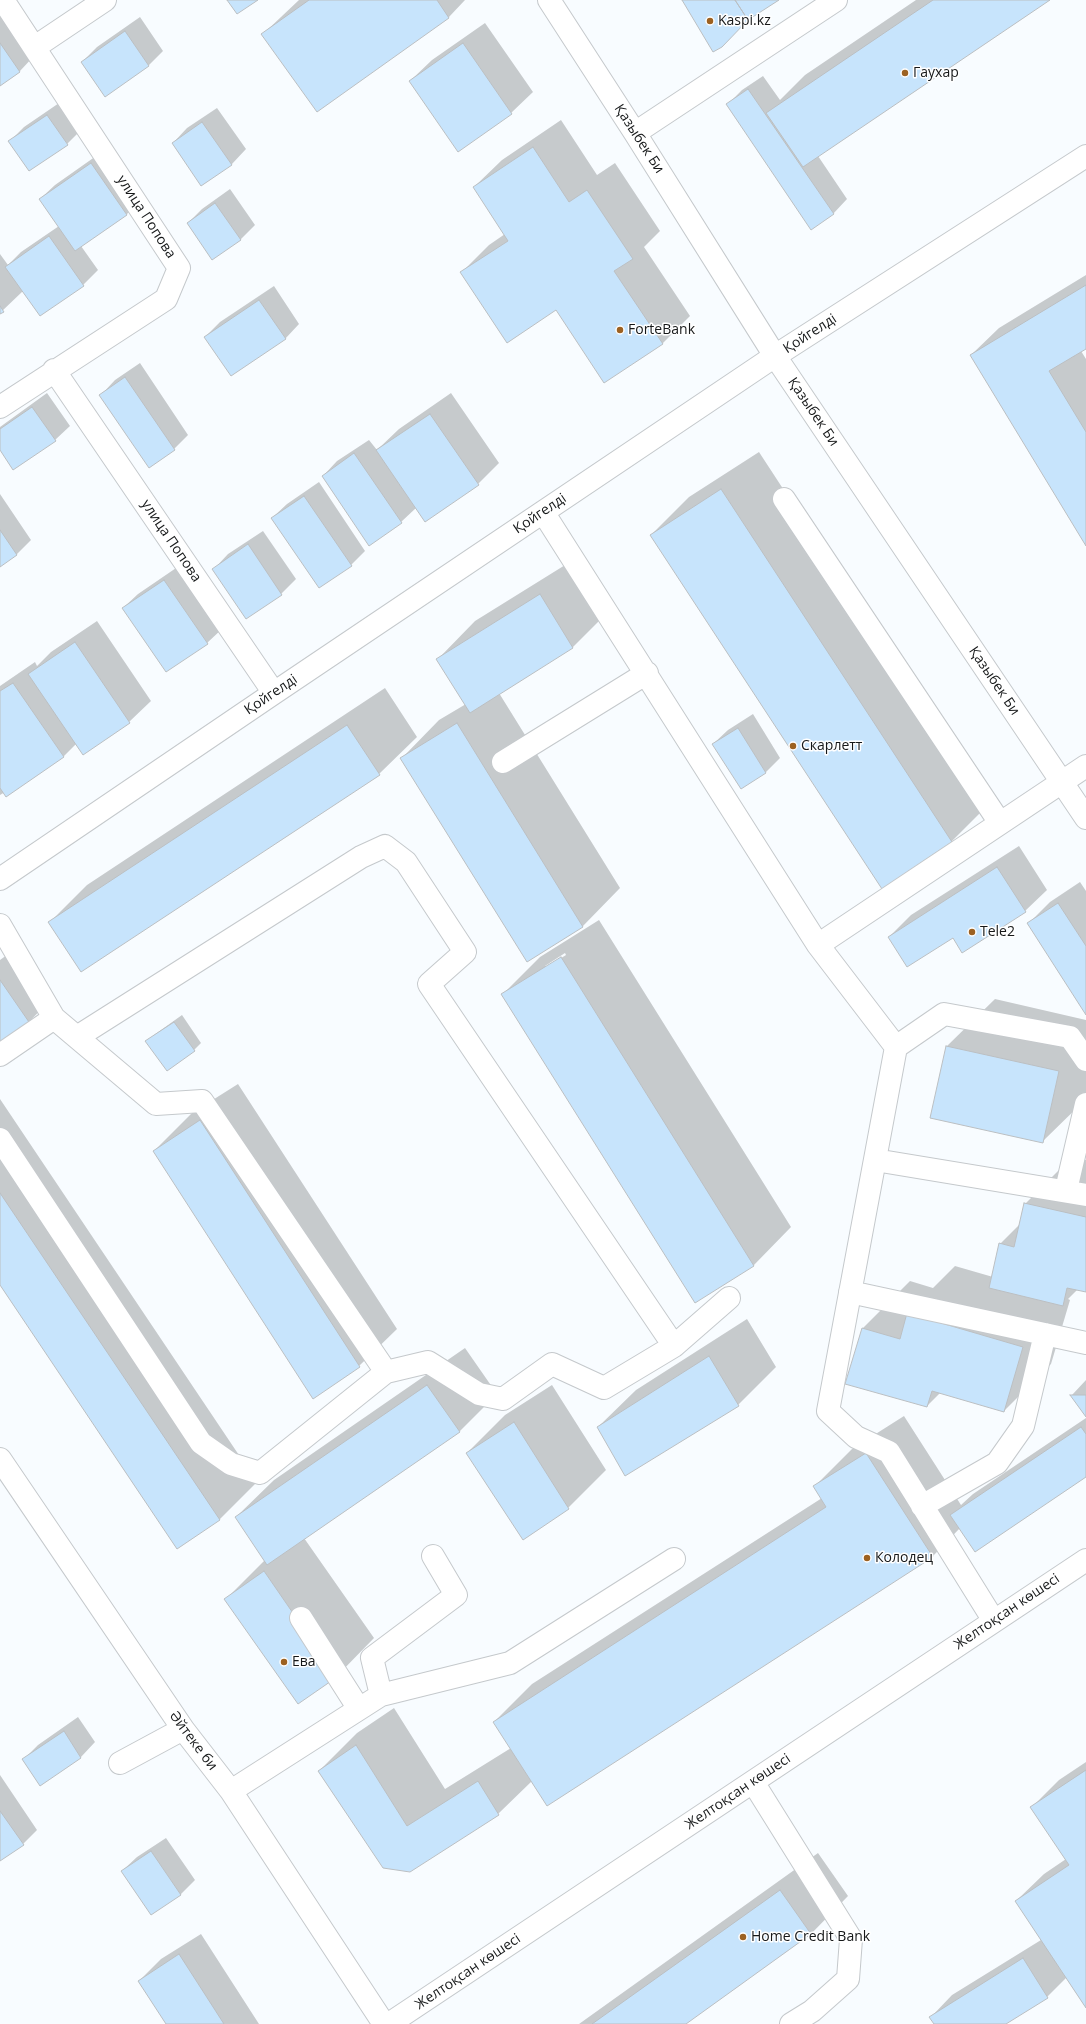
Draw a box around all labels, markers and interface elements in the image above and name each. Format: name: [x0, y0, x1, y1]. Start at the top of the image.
place label: Kaspi.kz: [718, 13, 771, 29]
marker: Kaspi.kz: [705, 16, 715, 26]
place label: Гаухар: [913, 65, 959, 81]
marker: Гаухар: [900, 68, 910, 78]
street label: Қазыбек Би: [610, 101, 668, 177]
street label: улица Попова: [113, 172, 179, 262]
street label: Қойгелді: [780, 311, 840, 357]
place label: ForteBank: [628, 322, 695, 338]
marker: ForteBank: [615, 325, 625, 335]
street label: Қазыбек Би: [784, 375, 842, 449]
street label: Қойгелді: [510, 490, 570, 538]
street label: улица Попова: [137, 497, 205, 585]
street label: Қазыбек Би: [965, 644, 1023, 718]
street label: Қойгелді: [241, 671, 301, 719]
place label: Скарлетт: [801, 738, 862, 754]
marker: Скарлетт: [788, 741, 798, 751]
place label: Tele2: [980, 924, 1015, 940]
marker: Tele2: [967, 927, 977, 937]
place label: Колодец: [875, 1550, 933, 1566]
marker: Колодец: [862, 1553, 872, 1563]
street label: Желтоқсан көшесі: [951, 1571, 1063, 1653]
place label: Ева: [292, 1654, 316, 1670]
marker: Ева: [279, 1657, 289, 1667]
street label: Әйтеке би: [165, 1708, 221, 1774]
street label: Желтоқсан көшесі: [682, 1751, 794, 1833]
place label: Home Credit Bank: [751, 1929, 870, 1945]
street label: Желтоқсан көшесі: [412, 1931, 524, 2013]
marker: Home Credit Bank: [738, 1932, 748, 1942]

